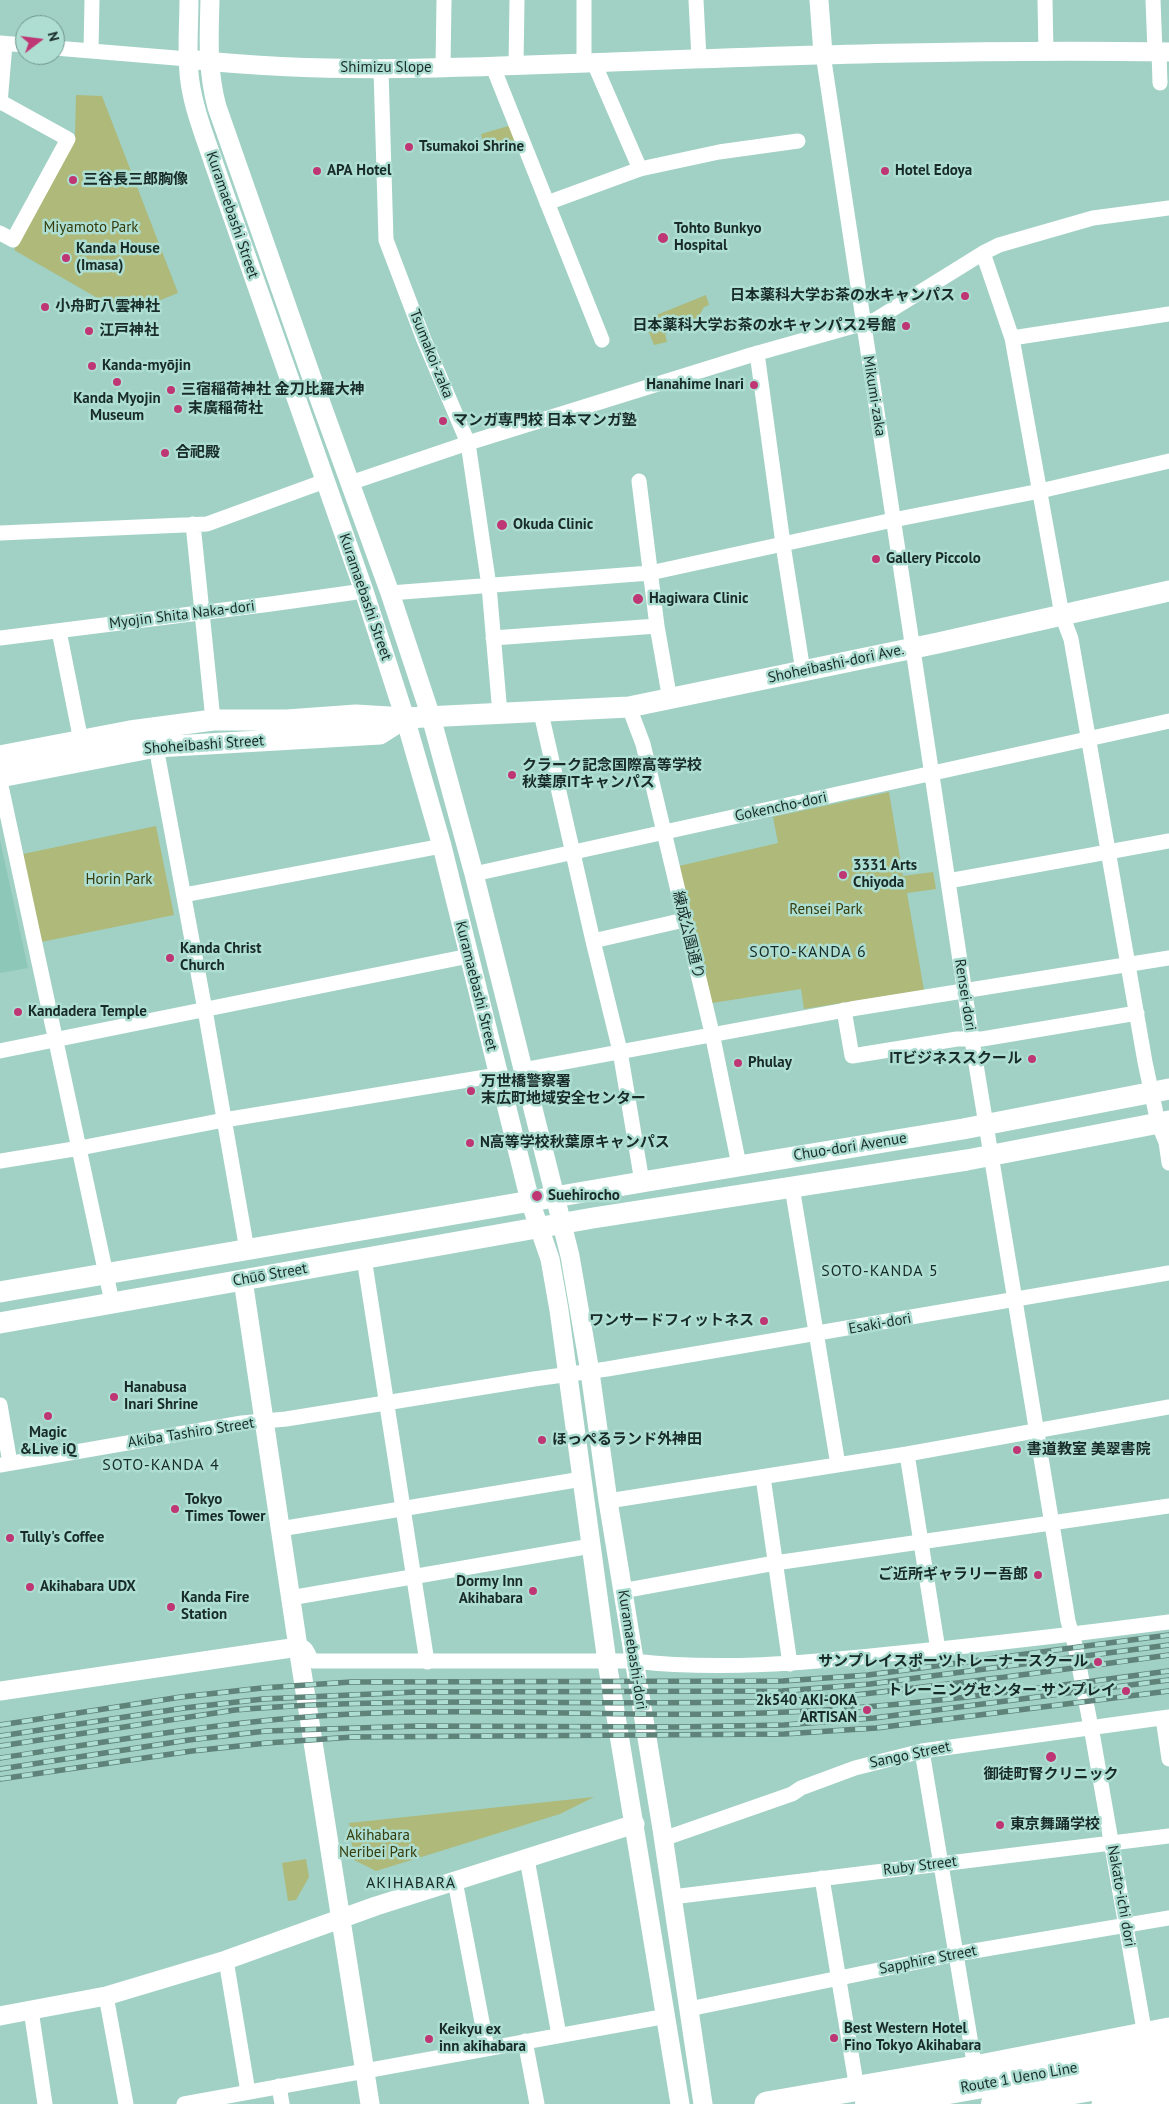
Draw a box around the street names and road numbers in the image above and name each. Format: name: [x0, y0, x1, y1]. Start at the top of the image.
street label: Shimizu Slope: [340, 59, 432, 77]
street label: Kuramaebashi Street: [202, 149, 262, 281]
street label: Tsumakoi-zaka: [405, 307, 457, 401]
street label: Mikumi-zaka: [859, 354, 889, 438]
street label: Kuramaebashi Street: [335, 531, 395, 663]
street label: Myojin Shita Naka-dori: [108, 597, 256, 633]
street label: Shoheibashi-dori Ave.: [766, 641, 906, 687]
street label: Shoheibashi Street: [143, 732, 265, 758]
street label: Gokencho-dori: [733, 788, 829, 826]
street label: 練成公園通り: [668, 889, 708, 981]
street label: Kuramaebashi Street: [451, 919, 501, 1053]
street label: Rensei-dori: [950, 958, 980, 1032]
street label: Chuo-dori Avenue: [792, 1129, 908, 1165]
street label: Chūō Street: [231, 1260, 309, 1290]
street label: Esaki-dori: [847, 1310, 913, 1338]
street label: Akiba Tashiro Street: [127, 1414, 255, 1452]
street label: Kuramaebashi-dori: [614, 1589, 650, 1711]
street label: Sango Street: [868, 1738, 952, 1772]
street label: Nakato-ichi dori: [1103, 1844, 1139, 1948]
street label: Ruby Street: [882, 1853, 958, 1879]
street label: Sapphire Street: [878, 1942, 978, 1978]
street label: Route 1 Ueno Line: [959, 2059, 1079, 2097]

